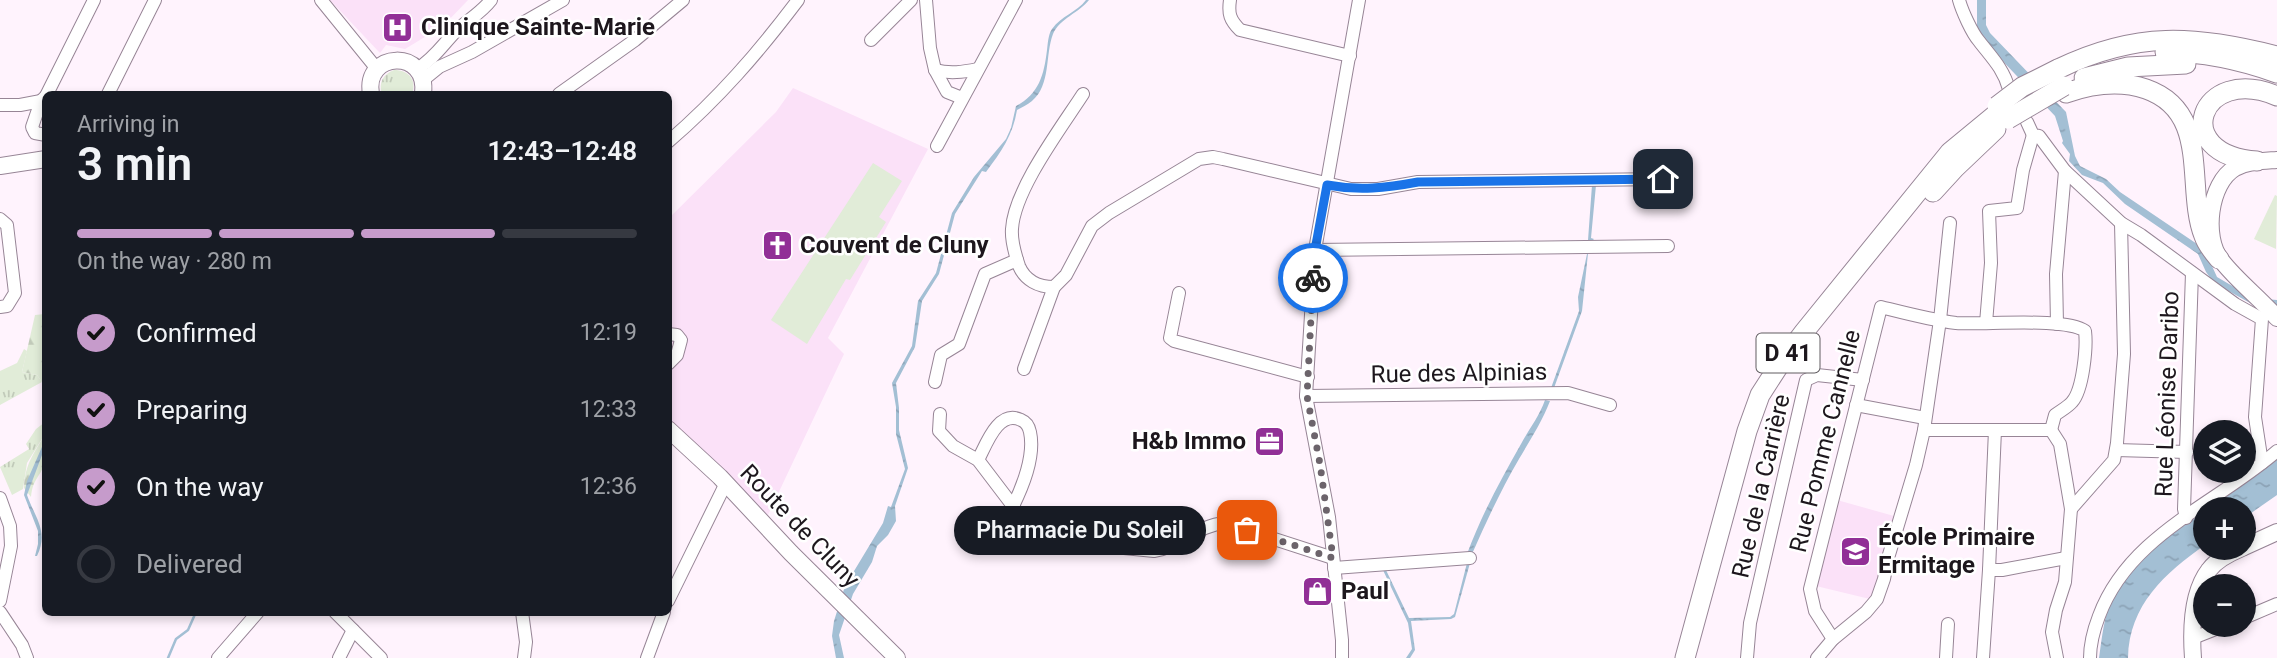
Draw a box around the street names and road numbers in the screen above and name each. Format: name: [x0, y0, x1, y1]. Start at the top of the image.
street label: Rue Léonise Daribo: [2149, 291, 2185, 497]
street label: Rue Pomme Cannelle: [1784, 327, 1866, 555]
road number: D 41: [1756, 334, 1820, 372]
street label: Rue des Alpinias: [1370, 357, 1548, 389]
street label: Rue de la Carrière: [1726, 391, 1796, 581]
street label: Route de Cluny: [734, 459, 866, 594]

